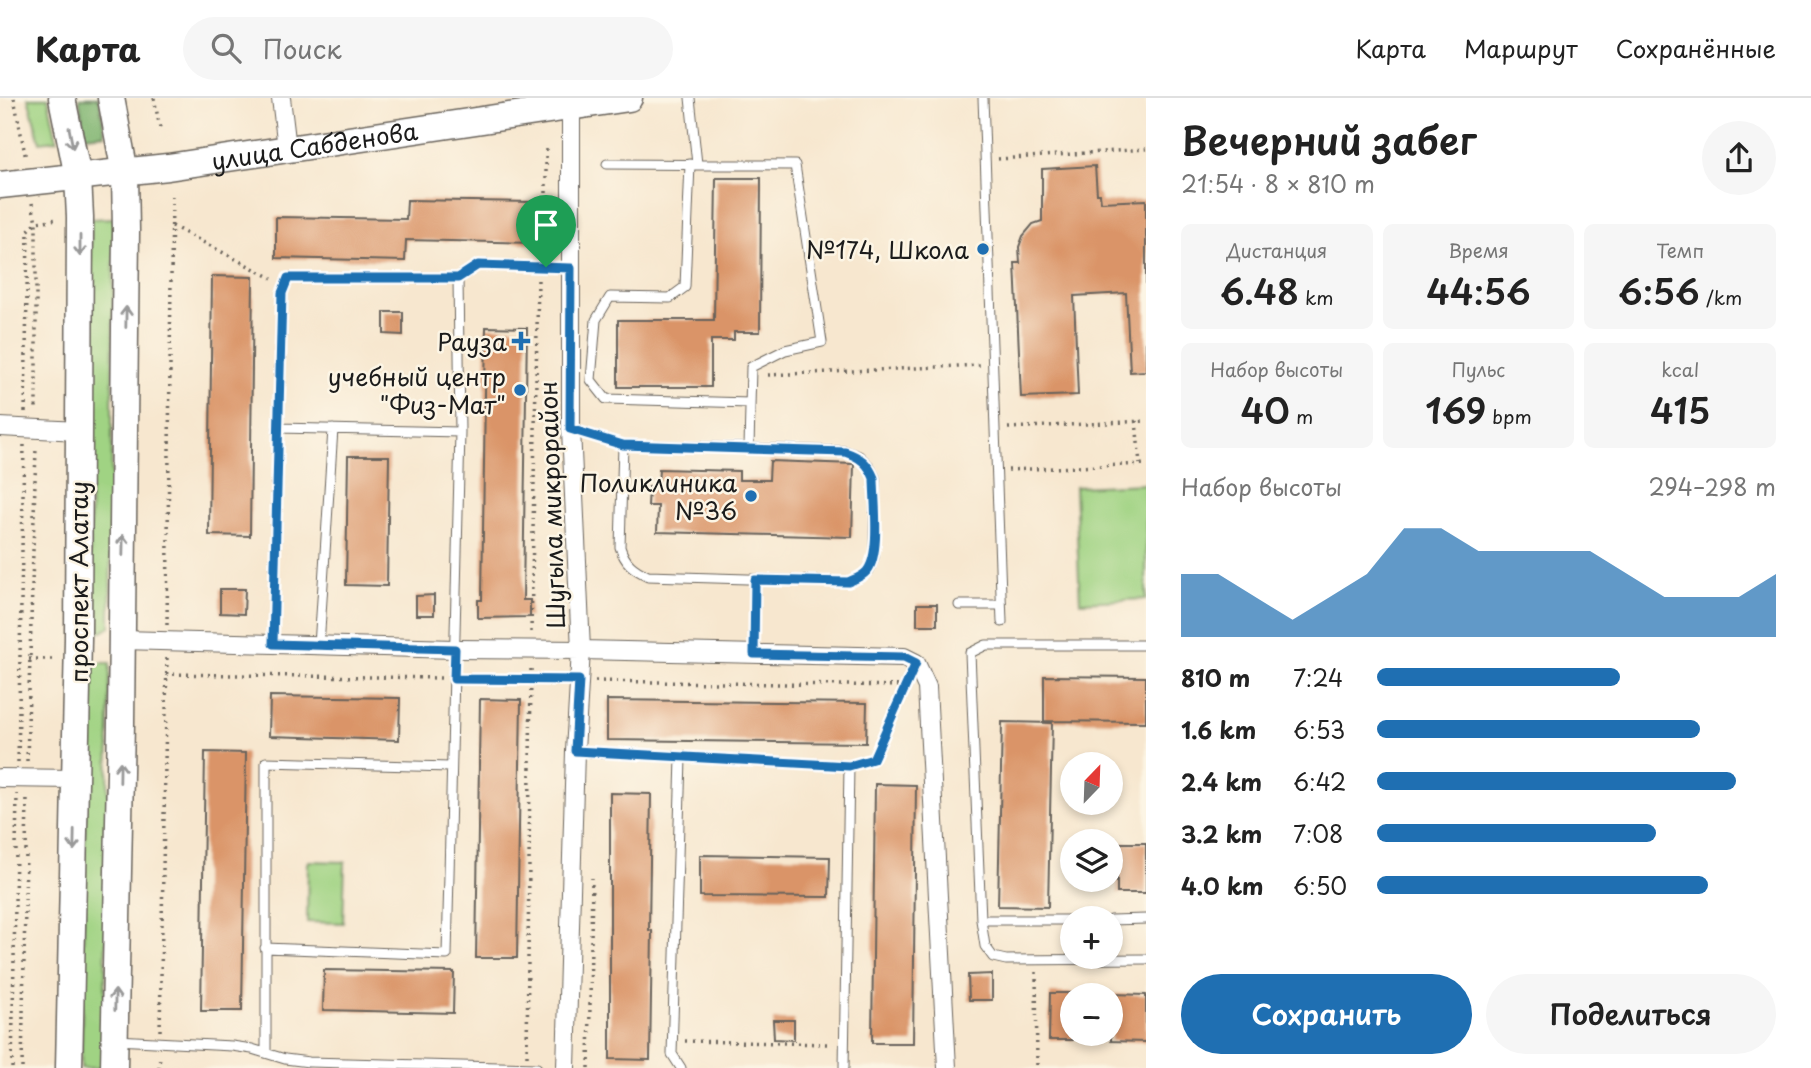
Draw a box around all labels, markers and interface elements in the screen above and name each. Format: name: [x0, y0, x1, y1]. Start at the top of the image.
search box: [183, 17, 673, 80]
text: Карта: [35, 23, 141, 73]
icon: search: [207, 29, 245, 67]
text: Поиск: [263, 29, 342, 68]
text: Карта: [1355, 30, 1426, 66]
text: Маршрут: [1464, 30, 1578, 66]
text: Сохранённые: [1616, 30, 1776, 66]
text: Вечерний забег: [1181, 111, 1477, 168]
street label: улица Сабденова: [209, 112, 420, 178]
button: share: [1702, 121, 1776, 195]
one-way arrow: [64, 126, 78, 149]
text: 21:54 · 8 × 810 m: [1181, 166, 1375, 201]
pin: [516, 195, 576, 267]
icon: arrive: [527, 206, 565, 244]
place label: №174, Школа: [806, 231, 969, 267]
one-way arrow: [73, 234, 87, 257]
text: Дистанция: [1226, 236, 1327, 264]
text: Время: [1448, 236, 1509, 264]
text: Темп: [1656, 236, 1704, 264]
marker: №174, Школа: [975, 241, 991, 257]
text: 6.48: [1220, 264, 1299, 317]
text: 44:56: [1426, 264, 1531, 317]
text: 6:56: [1618, 264, 1700, 317]
text: km: [1299, 283, 1334, 311]
text: /km: [1700, 283, 1742, 311]
one-way arrow: [119, 306, 132, 329]
place label: Рауза: [437, 323, 507, 359]
marker: Рауза: [513, 333, 529, 349]
text: Набор высоты: [1210, 355, 1343, 383]
text: Пульс: [1452, 355, 1505, 383]
text: kcal: [1661, 355, 1699, 383]
place label: учебный центр "Физ-Мат": [328, 358, 506, 422]
street label: Шугыла микрорайон: [529, 381, 573, 629]
marker: учебный центр "Физ-Мат": [512, 382, 528, 398]
text: 40: [1240, 383, 1290, 436]
text: 169: [1425, 383, 1486, 436]
text: 415: [1650, 383, 1710, 436]
text: m: [1290, 402, 1313, 430]
text: bpm: [1486, 402, 1532, 430]
place label: Поликлиника №36: [580, 464, 737, 528]
text: Набор высоты: [1181, 469, 1342, 504]
text: 294–298 m: [1648, 469, 1776, 504]
street label: проспект Алатау: [60, 481, 96, 683]
marker: Поликлиника №36: [743, 488, 759, 504]
one-way arrow: [116, 534, 130, 557]
text: 810 m: [1181, 660, 1250, 695]
text: 7:24: [1293, 660, 1343, 695]
text: 1.6 km: [1181, 712, 1256, 747]
text: 6:53: [1293, 712, 1345, 747]
north arrow: [1060, 752, 1124, 816]
map controls: [1060, 752, 1123, 1046]
one-way arrow: [114, 761, 127, 784]
text: 2.4 km: [1181, 764, 1262, 799]
text: 6:42: [1293, 764, 1346, 799]
text: 3.2 km: [1181, 816, 1262, 851]
text: 7:08: [1293, 816, 1344, 851]
one-way arrow: [67, 829, 80, 852]
button: layers: [1060, 829, 1123, 892]
text: 4.0 km: [1181, 868, 1264, 903]
text: 6:50: [1293, 868, 1347, 903]
button: +: [1060, 906, 1123, 969]
button: Сохранить: [1181, 974, 1472, 1054]
button: Поделиться: [1486, 974, 1776, 1054]
button: −: [1060, 983, 1123, 1046]
one-way arrow: [108, 989, 121, 1012]

